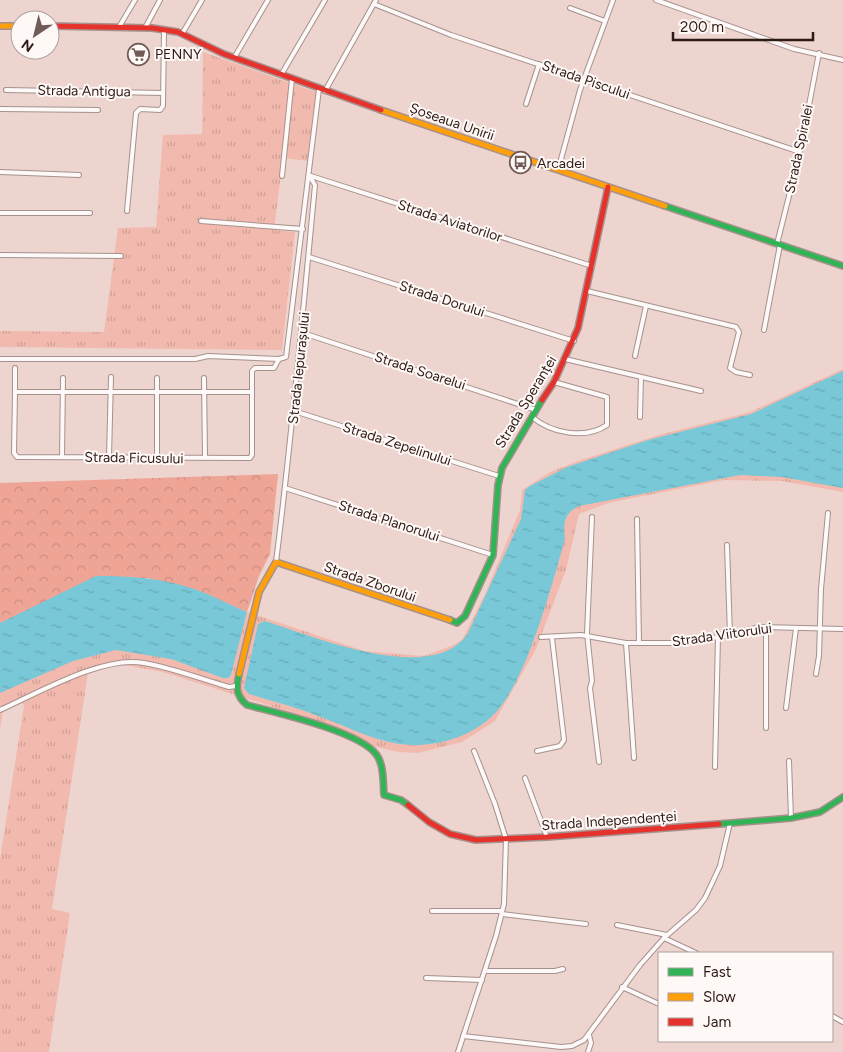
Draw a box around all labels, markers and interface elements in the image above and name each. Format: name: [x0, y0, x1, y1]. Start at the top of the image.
north arrow: [10, 10, 60, 60]
scale bar: [673, 10, 813, 42]
text: 200 m: [680, 18, 724, 36]
text: N: [19, 35, 37, 55]
supermarket icon: PENNY: [127, 42, 151, 66]
place label: PENNY: [155, 46, 202, 63]
street label: Strada Piscului: [540, 57, 632, 103]
street label: Strada Antigua: [37, 82, 131, 100]
street label: Șoseaua Unirii: [407, 100, 497, 144]
street label: Strada Spiralei: [781, 103, 817, 195]
bus stop icon: Arcadei: [509, 151, 533, 175]
place label: Arcadei: [537, 155, 585, 172]
street label: Strada Aviatorilor: [396, 196, 505, 246]
street label: Strada Dorului: [397, 277, 487, 321]
street label: Strada Iepurașului: [285, 311, 313, 425]
street label: Strada Soarelui: [372, 348, 468, 394]
street label: Strada Speranței: [492, 353, 560, 451]
street label: Strada Zepelinului: [341, 418, 453, 470]
street label: Strada Ficusului: [84, 449, 184, 467]
street label: Strada Planorului: [336, 497, 442, 545]
street label: Strada Zborului: [322, 558, 418, 606]
street label: Strada Viitorului: [671, 620, 773, 650]
street label: Strada Independenței: [541, 808, 677, 834]
legend: [658, 952, 833, 1042]
text: Fast: [703, 963, 732, 981]
text: Slow: [703, 988, 736, 1006]
text: Jam: [703, 1013, 731, 1031]

